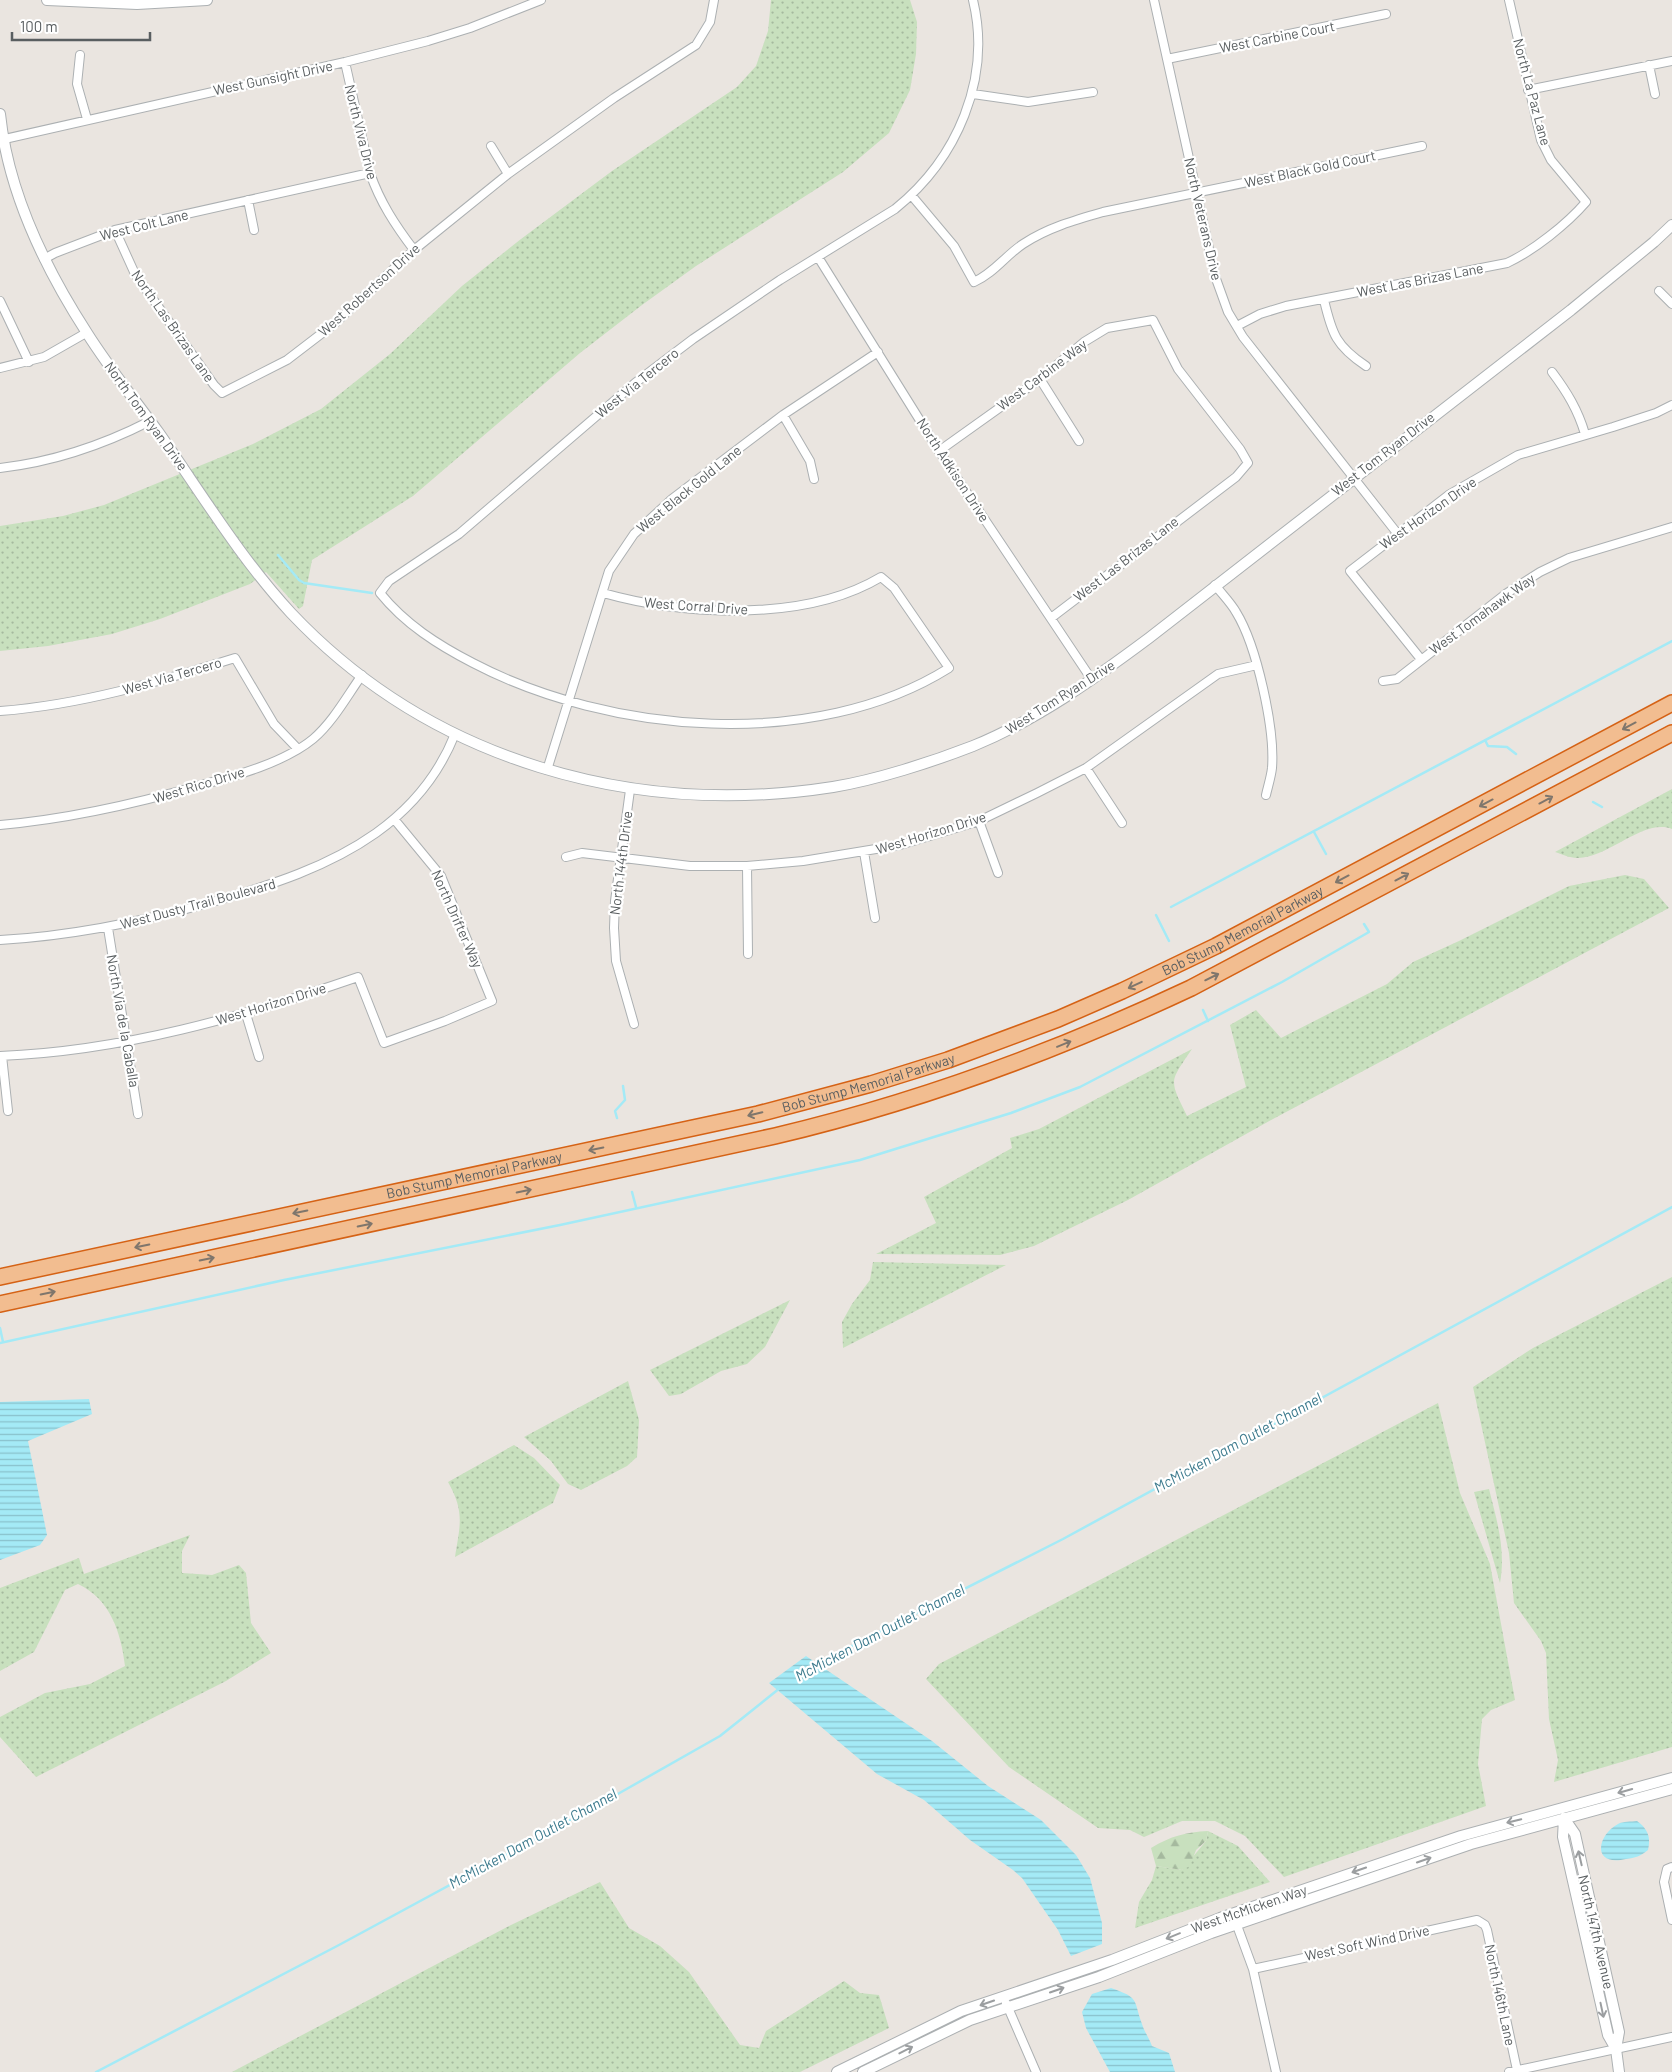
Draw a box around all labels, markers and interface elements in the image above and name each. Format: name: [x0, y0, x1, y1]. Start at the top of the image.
scale bar: [12, 10, 150, 42]
text: 100 m: [20, 17, 58, 35]
street label: West Carbine Court: [1218, 17, 1336, 56]
street label: North La Paz Lane: [1510, 36, 1555, 147]
street label: West Gunsight Drive: [212, 57, 334, 98]
street label: North Viva Drive: [341, 83, 382, 181]
street label: West Black Gold Court: [1243, 146, 1377, 191]
street label: North Veterans Drive: [1181, 156, 1226, 282]
street label: West Colt Lane: [98, 205, 190, 244]
street label: West Robertson Drive: [314, 239, 423, 340]
street label: West Las Brizas Lane: [1355, 259, 1485, 300]
street label: North Las Brizas Lane: [128, 266, 218, 385]
street label: West Carbine Way: [993, 335, 1090, 414]
street label: West Via Tercero: [592, 344, 682, 421]
street label: North Tom Ryan Drive: [101, 358, 192, 473]
street label: West Tom Ryan Drive: [1328, 408, 1438, 499]
street label: North Adkison Drive: [914, 415, 993, 525]
street label: West Black Gold Lane: [633, 441, 744, 536]
street label: West Horizon Drive: [1376, 473, 1479, 552]
street label: West Las Brizas Lane: [1070, 512, 1182, 605]
street label: West Tomahawk Way: [1426, 569, 1538, 658]
street label: West Corral Drive: [643, 593, 749, 618]
street label: West Via Tercero: [120, 653, 223, 698]
street label: West Tom Ryan Drive: [1002, 656, 1118, 737]
one-way arrow: [1622, 722, 1637, 731]
street label: West Rico Drive: [151, 763, 247, 806]
one-way arrow: [1538, 795, 1553, 805]
one-way arrow: [1478, 798, 1493, 808]
street label: West Horizon Drive: [874, 808, 988, 857]
street label: North 144th Drive: [606, 810, 635, 916]
street label: North Drifter Way: [428, 867, 487, 971]
one-way arrow: [1395, 871, 1409, 881]
street label: West Dusty Trail Boulevard: [118, 875, 278, 932]
one-way arrow: [1335, 875, 1350, 884]
street label: Bob Stump Memorial Parkway: [1159, 881, 1326, 979]
street label: North Via de la Caballa: [103, 953, 144, 1089]
one-way arrow: [1204, 972, 1219, 981]
street label: West Horizon Drive: [214, 979, 328, 1028]
one-way arrow: [1128, 981, 1143, 991]
one-way arrow: [1056, 1039, 1071, 1049]
street label: Bob Stump Memorial Parkway: [780, 1049, 958, 1115]
one-way arrow: [747, 1110, 763, 1119]
one-way arrow: [589, 1144, 605, 1154]
street label: Bob Stump Memorial Parkway: [385, 1147, 564, 1202]
one-way arrow: [516, 1186, 532, 1195]
one-way arrow: [293, 1208, 309, 1217]
one-way arrow: [357, 1220, 373, 1229]
one-way arrow: [134, 1242, 150, 1252]
one-way arrow: [198, 1254, 214, 1263]
one-way arrow: [39, 1288, 55, 1297]
water label: McMicken Dam Outlet Channel: [1150, 1388, 1325, 1496]
water label: McMicken Dam Outlet Channel: [792, 1579, 968, 1685]
water label: McMicken Dam Outlet Channel: [445, 1784, 620, 1892]
one-way arrow: [1618, 1787, 1634, 1796]
one-way arrow: [1506, 1817, 1522, 1826]
one-way arrow: [1575, 1851, 1584, 1867]
one-way arrow: [1416, 1854, 1432, 1864]
one-way arrow: [1351, 1866, 1367, 1876]
street label: North 147th Avenue: [1575, 1873, 1618, 1991]
street label: West McMicken Way: [1189, 1881, 1310, 1936]
street label: West Soft Wind Drive: [1303, 1921, 1431, 1964]
one-way arrow: [1166, 1932, 1181, 1941]
street label: North 146th Lane: [1481, 1943, 1520, 2047]
one-way arrow: [1049, 1985, 1064, 1994]
one-way arrow: [980, 1999, 995, 2008]
one-way arrow: [1598, 2001, 1608, 2017]
one-way arrow: [898, 2045, 913, 2054]

